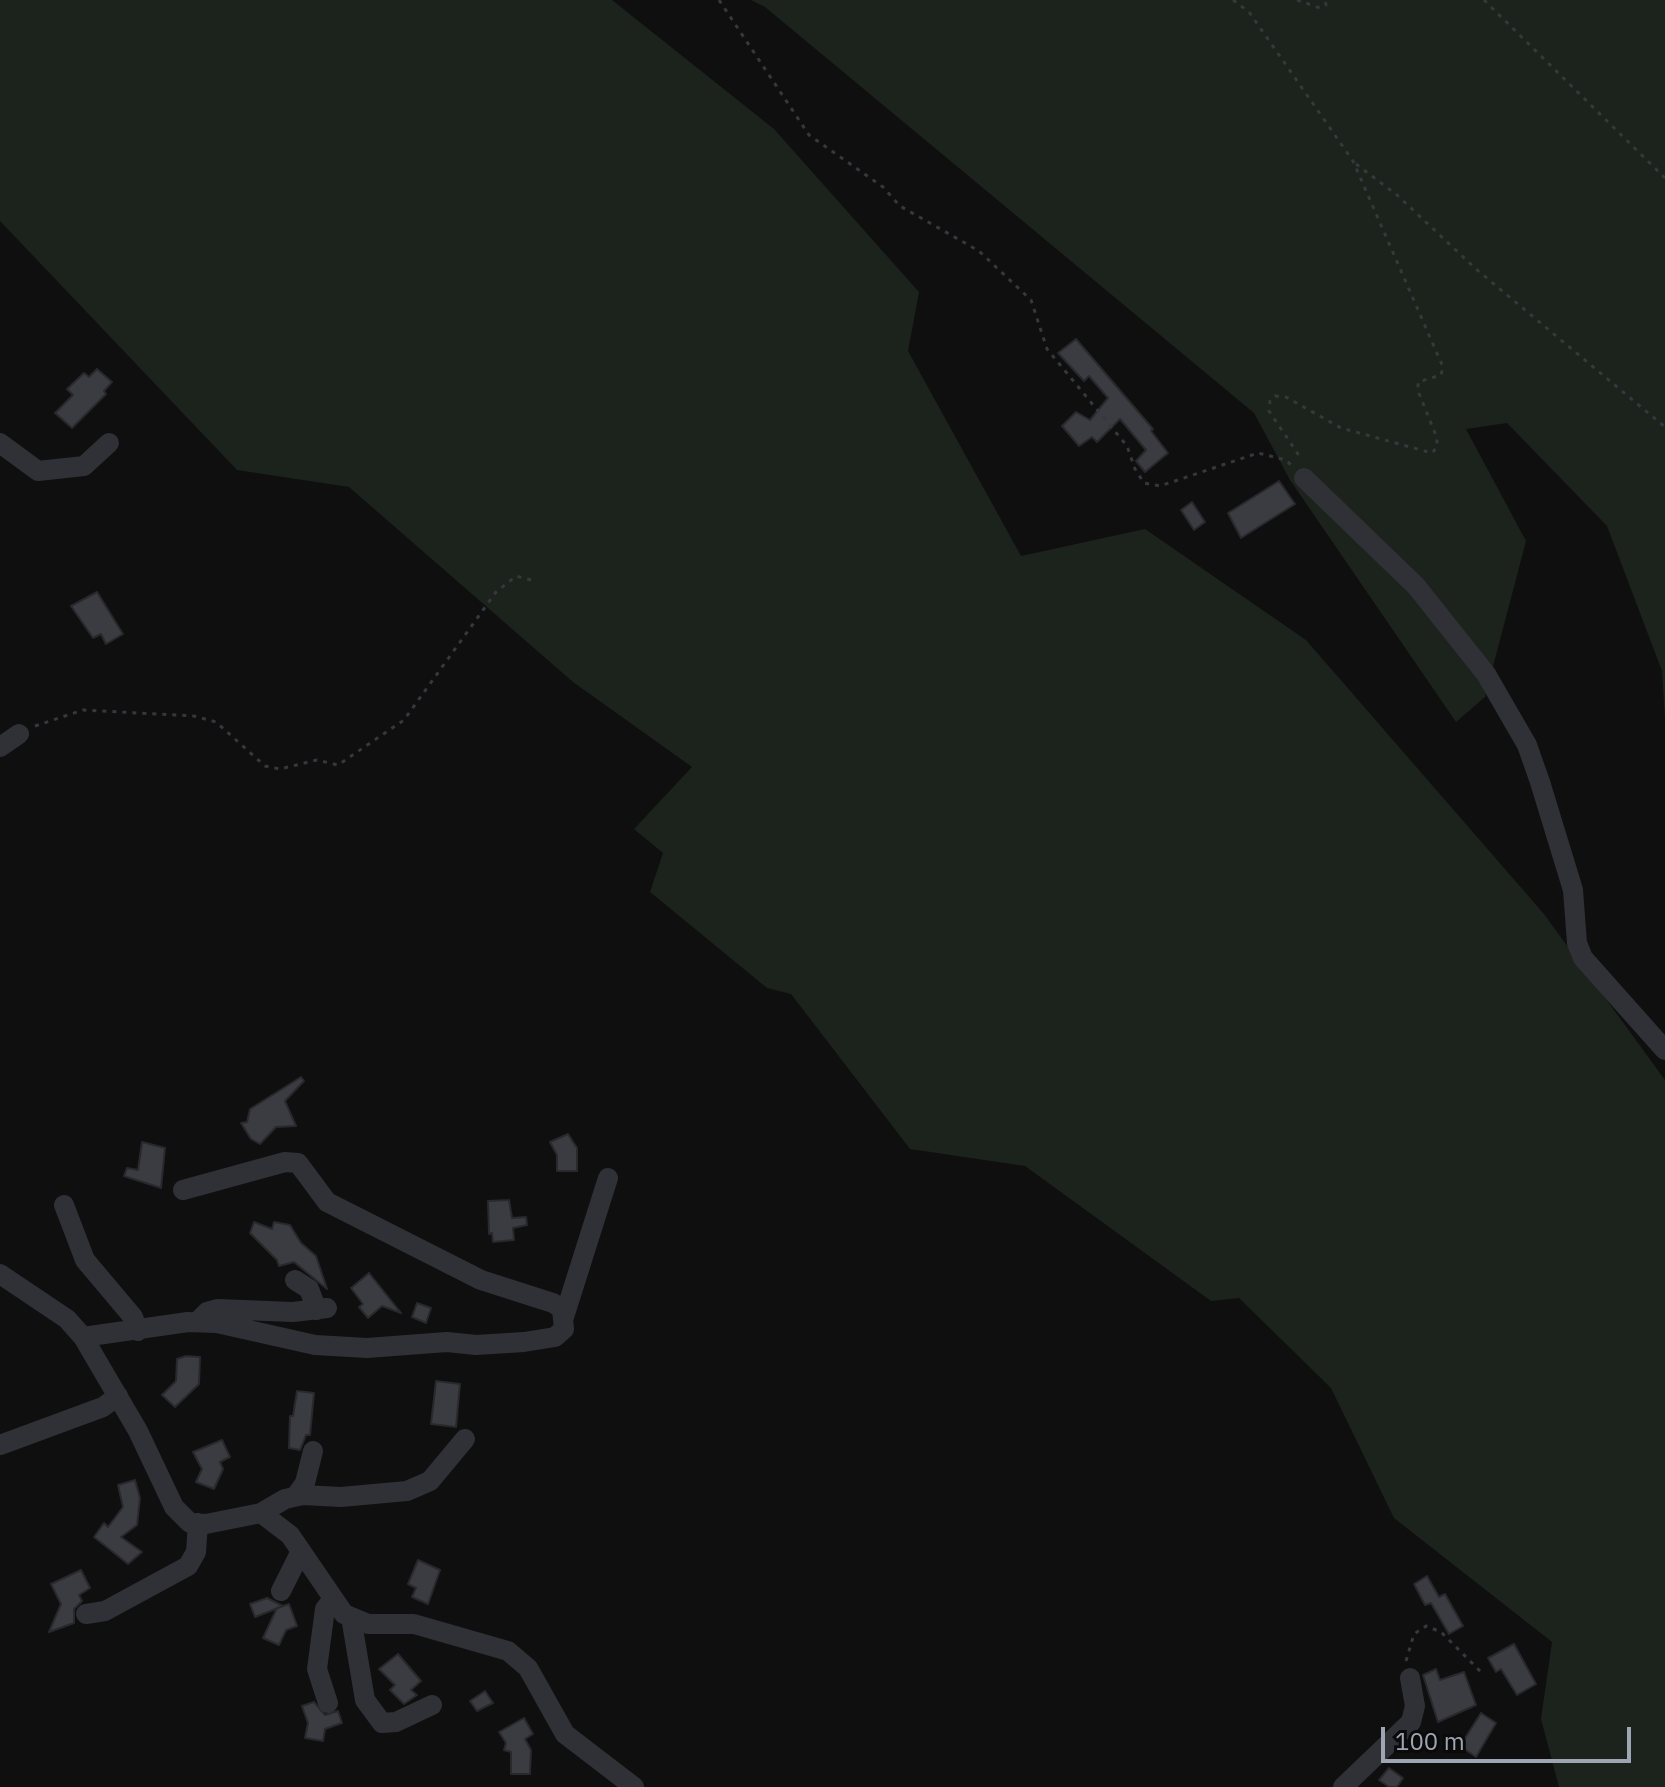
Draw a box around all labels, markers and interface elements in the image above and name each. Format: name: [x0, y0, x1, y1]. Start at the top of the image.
scale bar: [1385, 1711, 1635, 1761]
text: 100 m: [1395, 1725, 1465, 1757]

